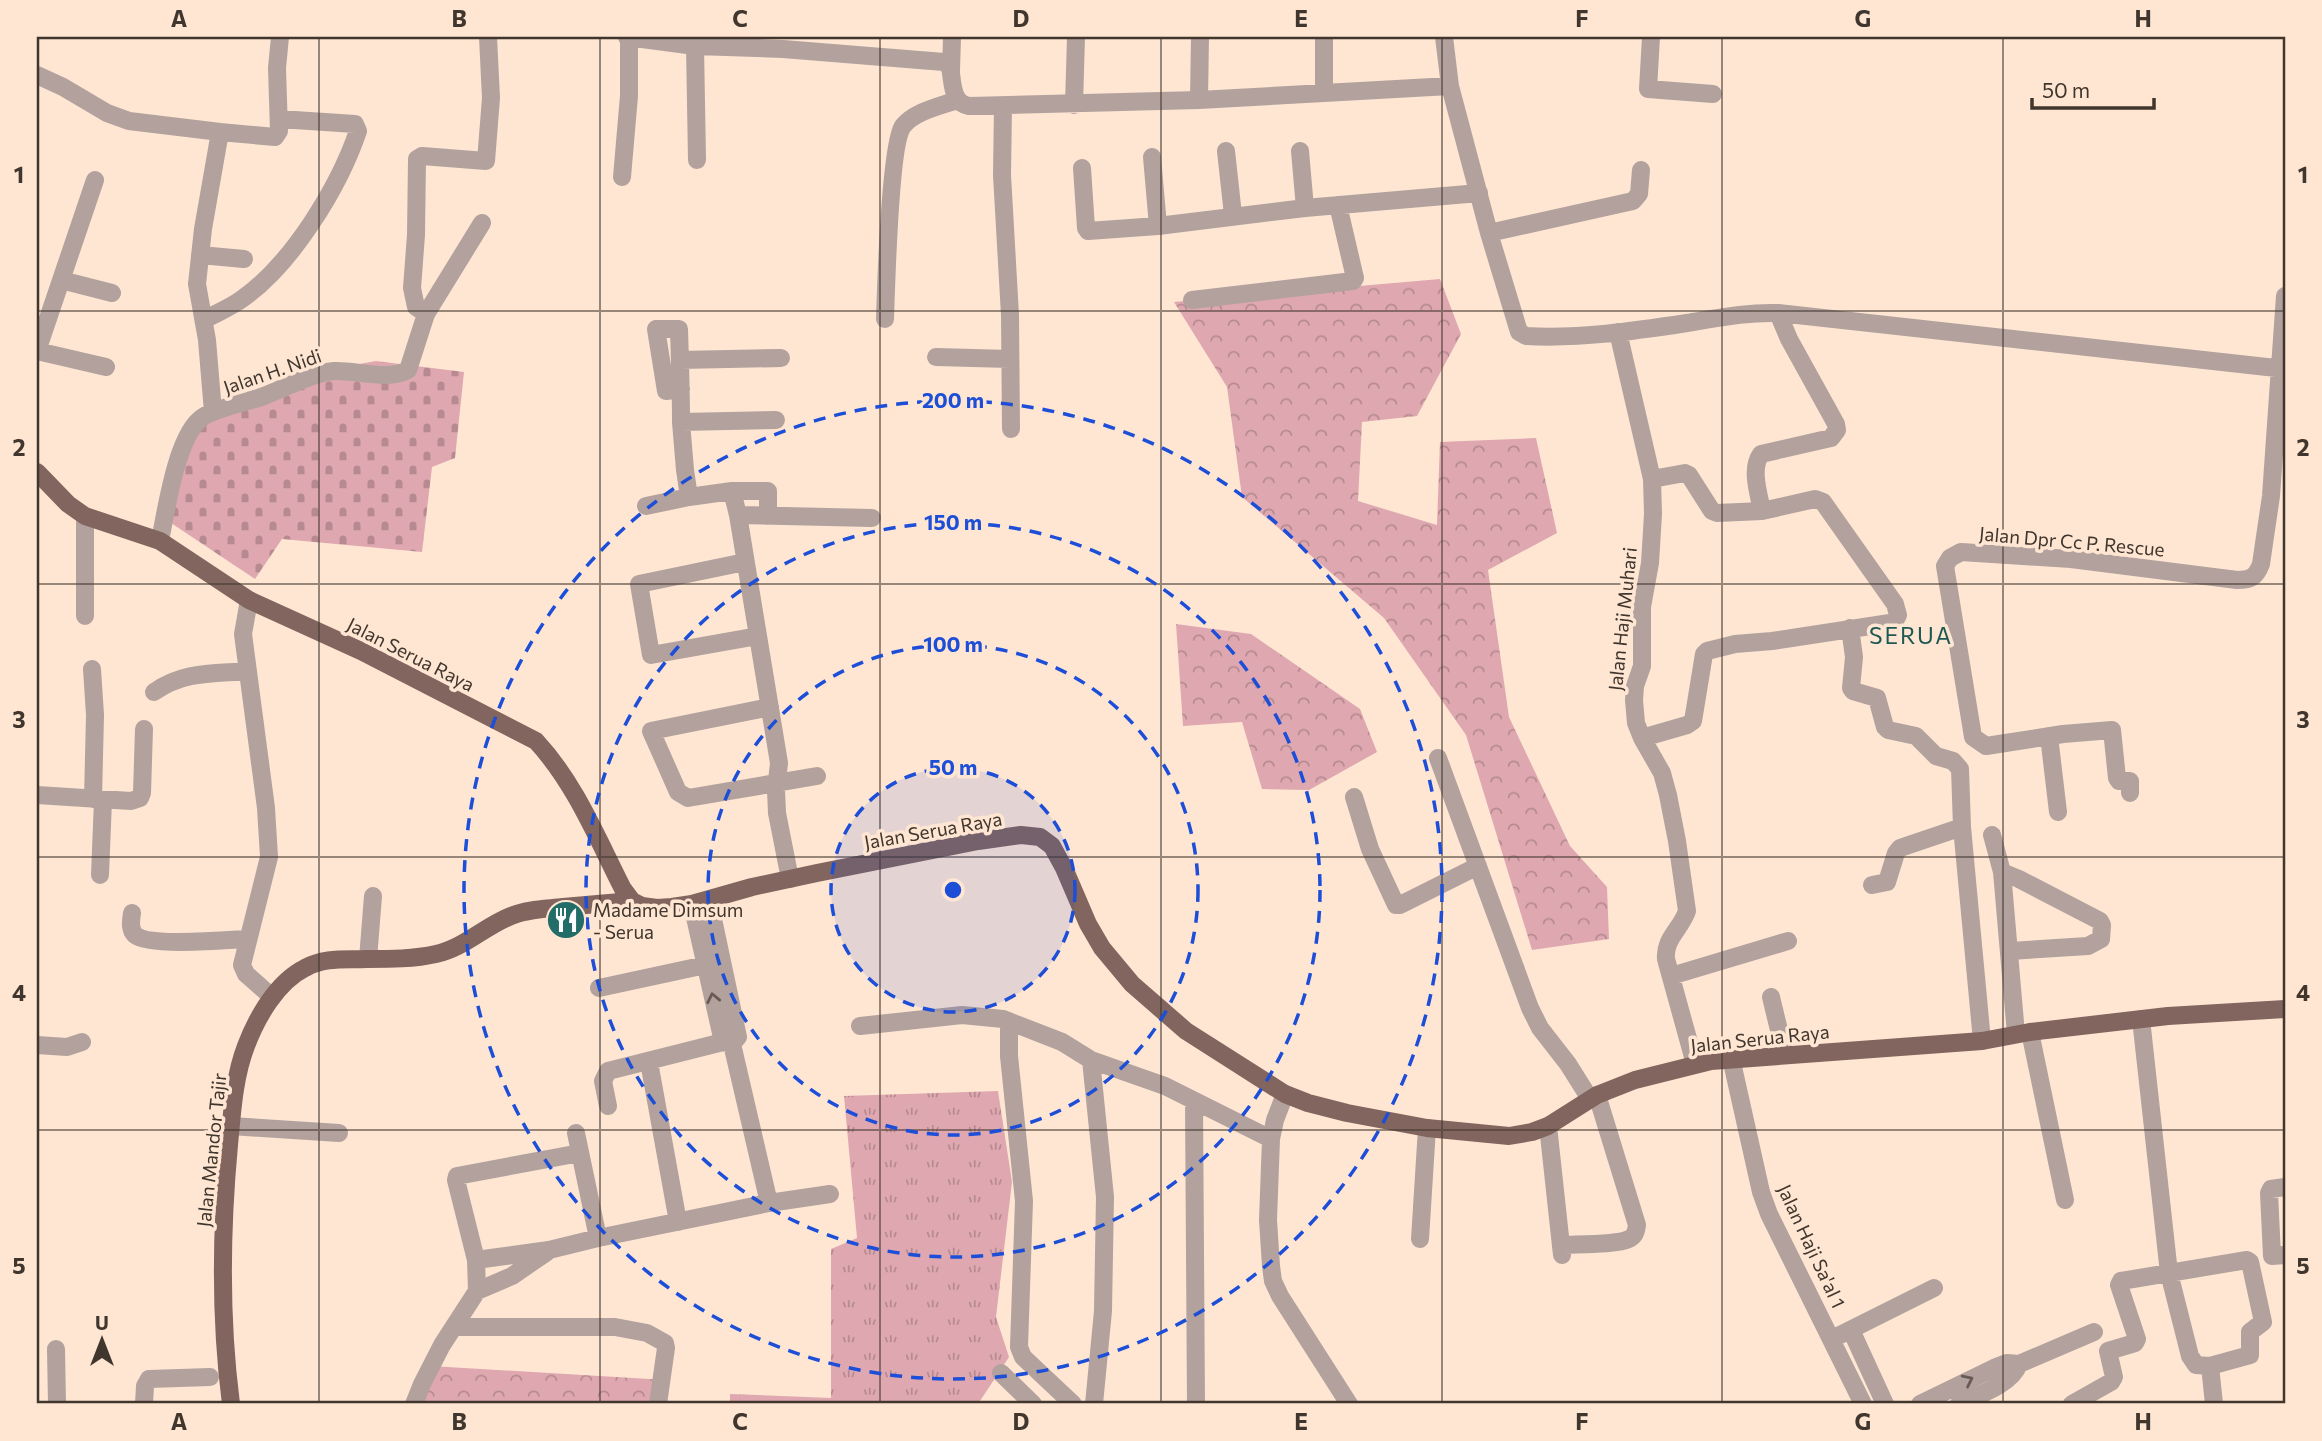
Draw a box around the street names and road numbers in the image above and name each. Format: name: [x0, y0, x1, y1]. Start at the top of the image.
street label: Jalan H. Nidi: [220, 343, 324, 399]
street label: Jalan Dpr Cc P. Rescue: [1978, 521, 2166, 561]
street label: Jalan Haji Muhari: [1603, 546, 1641, 692]
street label: Jalan Serua Raya: [344, 612, 478, 696]
street label: Jalan Serua Raya: [862, 807, 1004, 853]
street label: Jalan Serua Raya: [1689, 1019, 1831, 1057]
street label: Jalan Mandor Tajir: [191, 1071, 231, 1228]
street label: Jalan Haji Sa'al 1: [1773, 1181, 1851, 1311]

